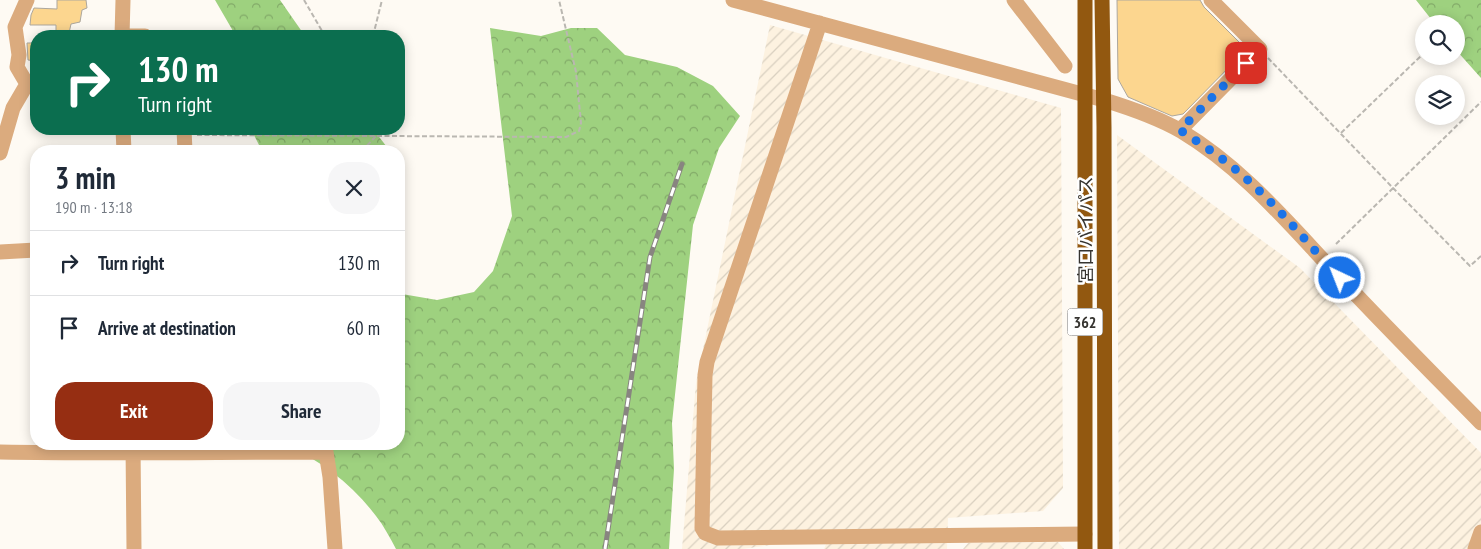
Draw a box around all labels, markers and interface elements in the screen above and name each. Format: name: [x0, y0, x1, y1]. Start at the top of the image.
map controls: [1415, 15, 1465, 125]
button: search: [1415, 15, 1465, 65]
pin: [1225, 42, 1267, 84]
text: 130 m: [138, 46, 219, 92]
icon: arrive: [1232, 49, 1260, 77]
icon: right: [55, 50, 120, 115]
button: layers: [1415, 75, 1465, 125]
text: Turn right: [138, 90, 212, 118]
text: 3 min: [55, 158, 116, 197]
button: close: [328, 162, 380, 214]
street label: 宮口バイパス: [1074, 176, 1097, 284]
text: 190 m · 13:18: [55, 197, 133, 217]
icon: right: [55, 249, 83, 277]
text: Turn right: [98, 251, 164, 275]
text: 130 m: [338, 251, 380, 275]
position arrow: [1313, 251, 1365, 303]
road number: 362: [1068, 308, 1102, 336]
icon: arrive: [55, 314, 83, 342]
text: Arrive at destination: [98, 316, 236, 340]
text: 60 m: [347, 316, 380, 340]
button: Exit: [55, 382, 213, 440]
button: Share: [223, 382, 380, 440]

